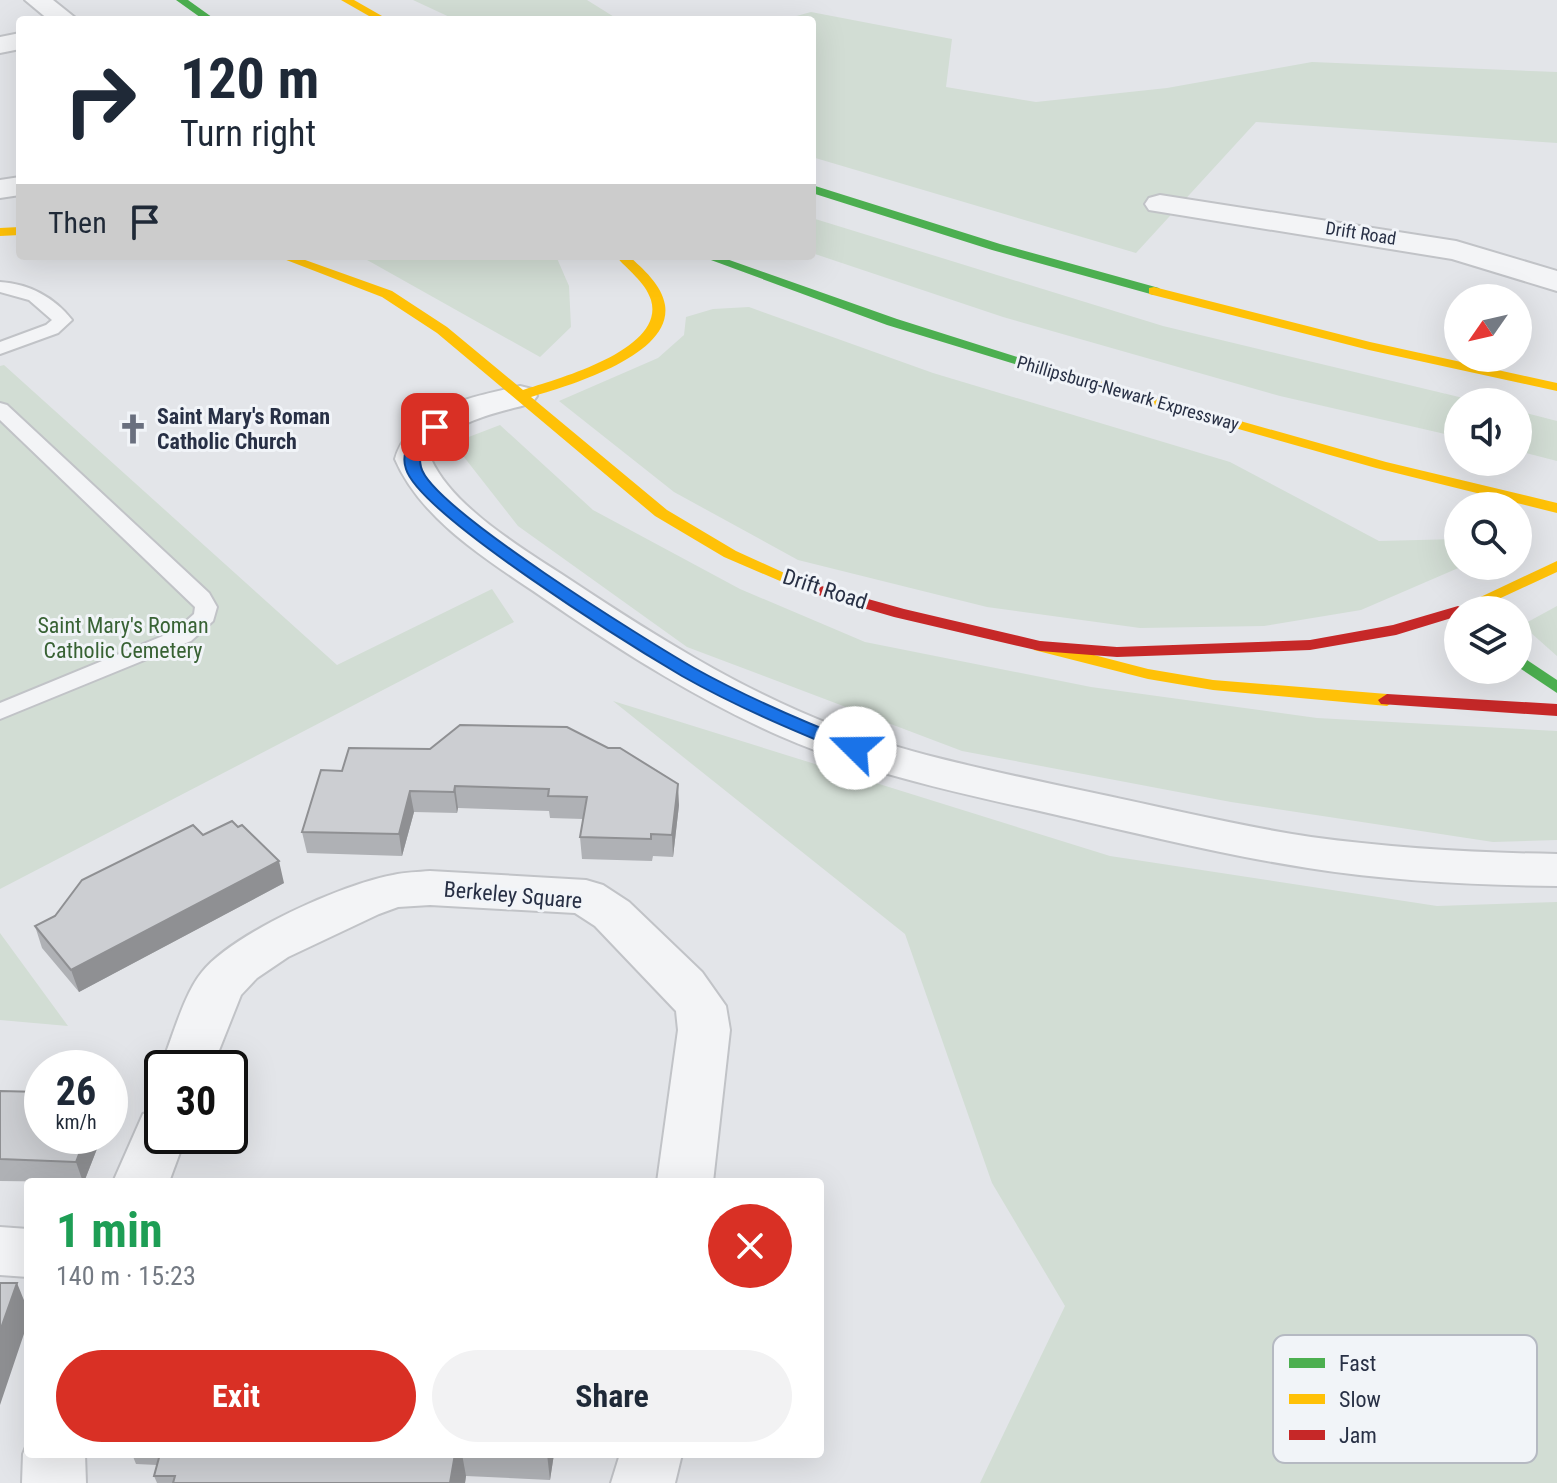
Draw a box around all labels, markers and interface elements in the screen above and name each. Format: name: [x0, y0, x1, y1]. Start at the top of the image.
text: 120 m: [180, 46, 319, 112]
icon: right: [48, 48, 152, 152]
text: Turn right: [180, 113, 316, 155]
icon: arrive: [123, 200, 167, 244]
text: Then: [48, 205, 107, 240]
street label: Drift Road: [1324, 217, 1398, 249]
north arrow: [1444, 284, 1532, 372]
map controls: [1444, 284, 1532, 684]
street label: Phillipsburg-Newark Expressway: [1015, 351, 1242, 435]
button: sound: [1444, 388, 1532, 476]
pin: [401, 393, 469, 461]
place label: Saint Mary's Roman Catholic Church: [157, 404, 330, 454]
icon: arrive: [413, 405, 457, 449]
church icon: Saint Mary's Roman Catholic Church: [116, 412, 150, 446]
button: search: [1444, 492, 1532, 580]
street label: Drift Road: [780, 564, 870, 614]
button: layers: [1444, 596, 1532, 684]
park label: Saint Mary's Roman Catholic Cemetery: [37, 613, 209, 663]
position arrow: [813, 706, 897, 790]
street label: Berkeley Square: [443, 876, 583, 914]
speed limit sign: 30: [144, 1050, 248, 1154]
text: 26: [56, 1068, 96, 1115]
text: km/h: [55, 1110, 97, 1134]
text: 1 min: [56, 1202, 163, 1259]
button: close: [708, 1204, 792, 1288]
text: 140 m · 15:23: [56, 1261, 196, 1291]
legend: [1273, 1335, 1537, 1463]
button: Exit: [56, 1350, 416, 1442]
button: Share: [432, 1350, 792, 1442]
text: Fast: [1339, 1351, 1376, 1376]
text: Slow: [1339, 1387, 1381, 1412]
text: Jam: [1339, 1423, 1377, 1448]

